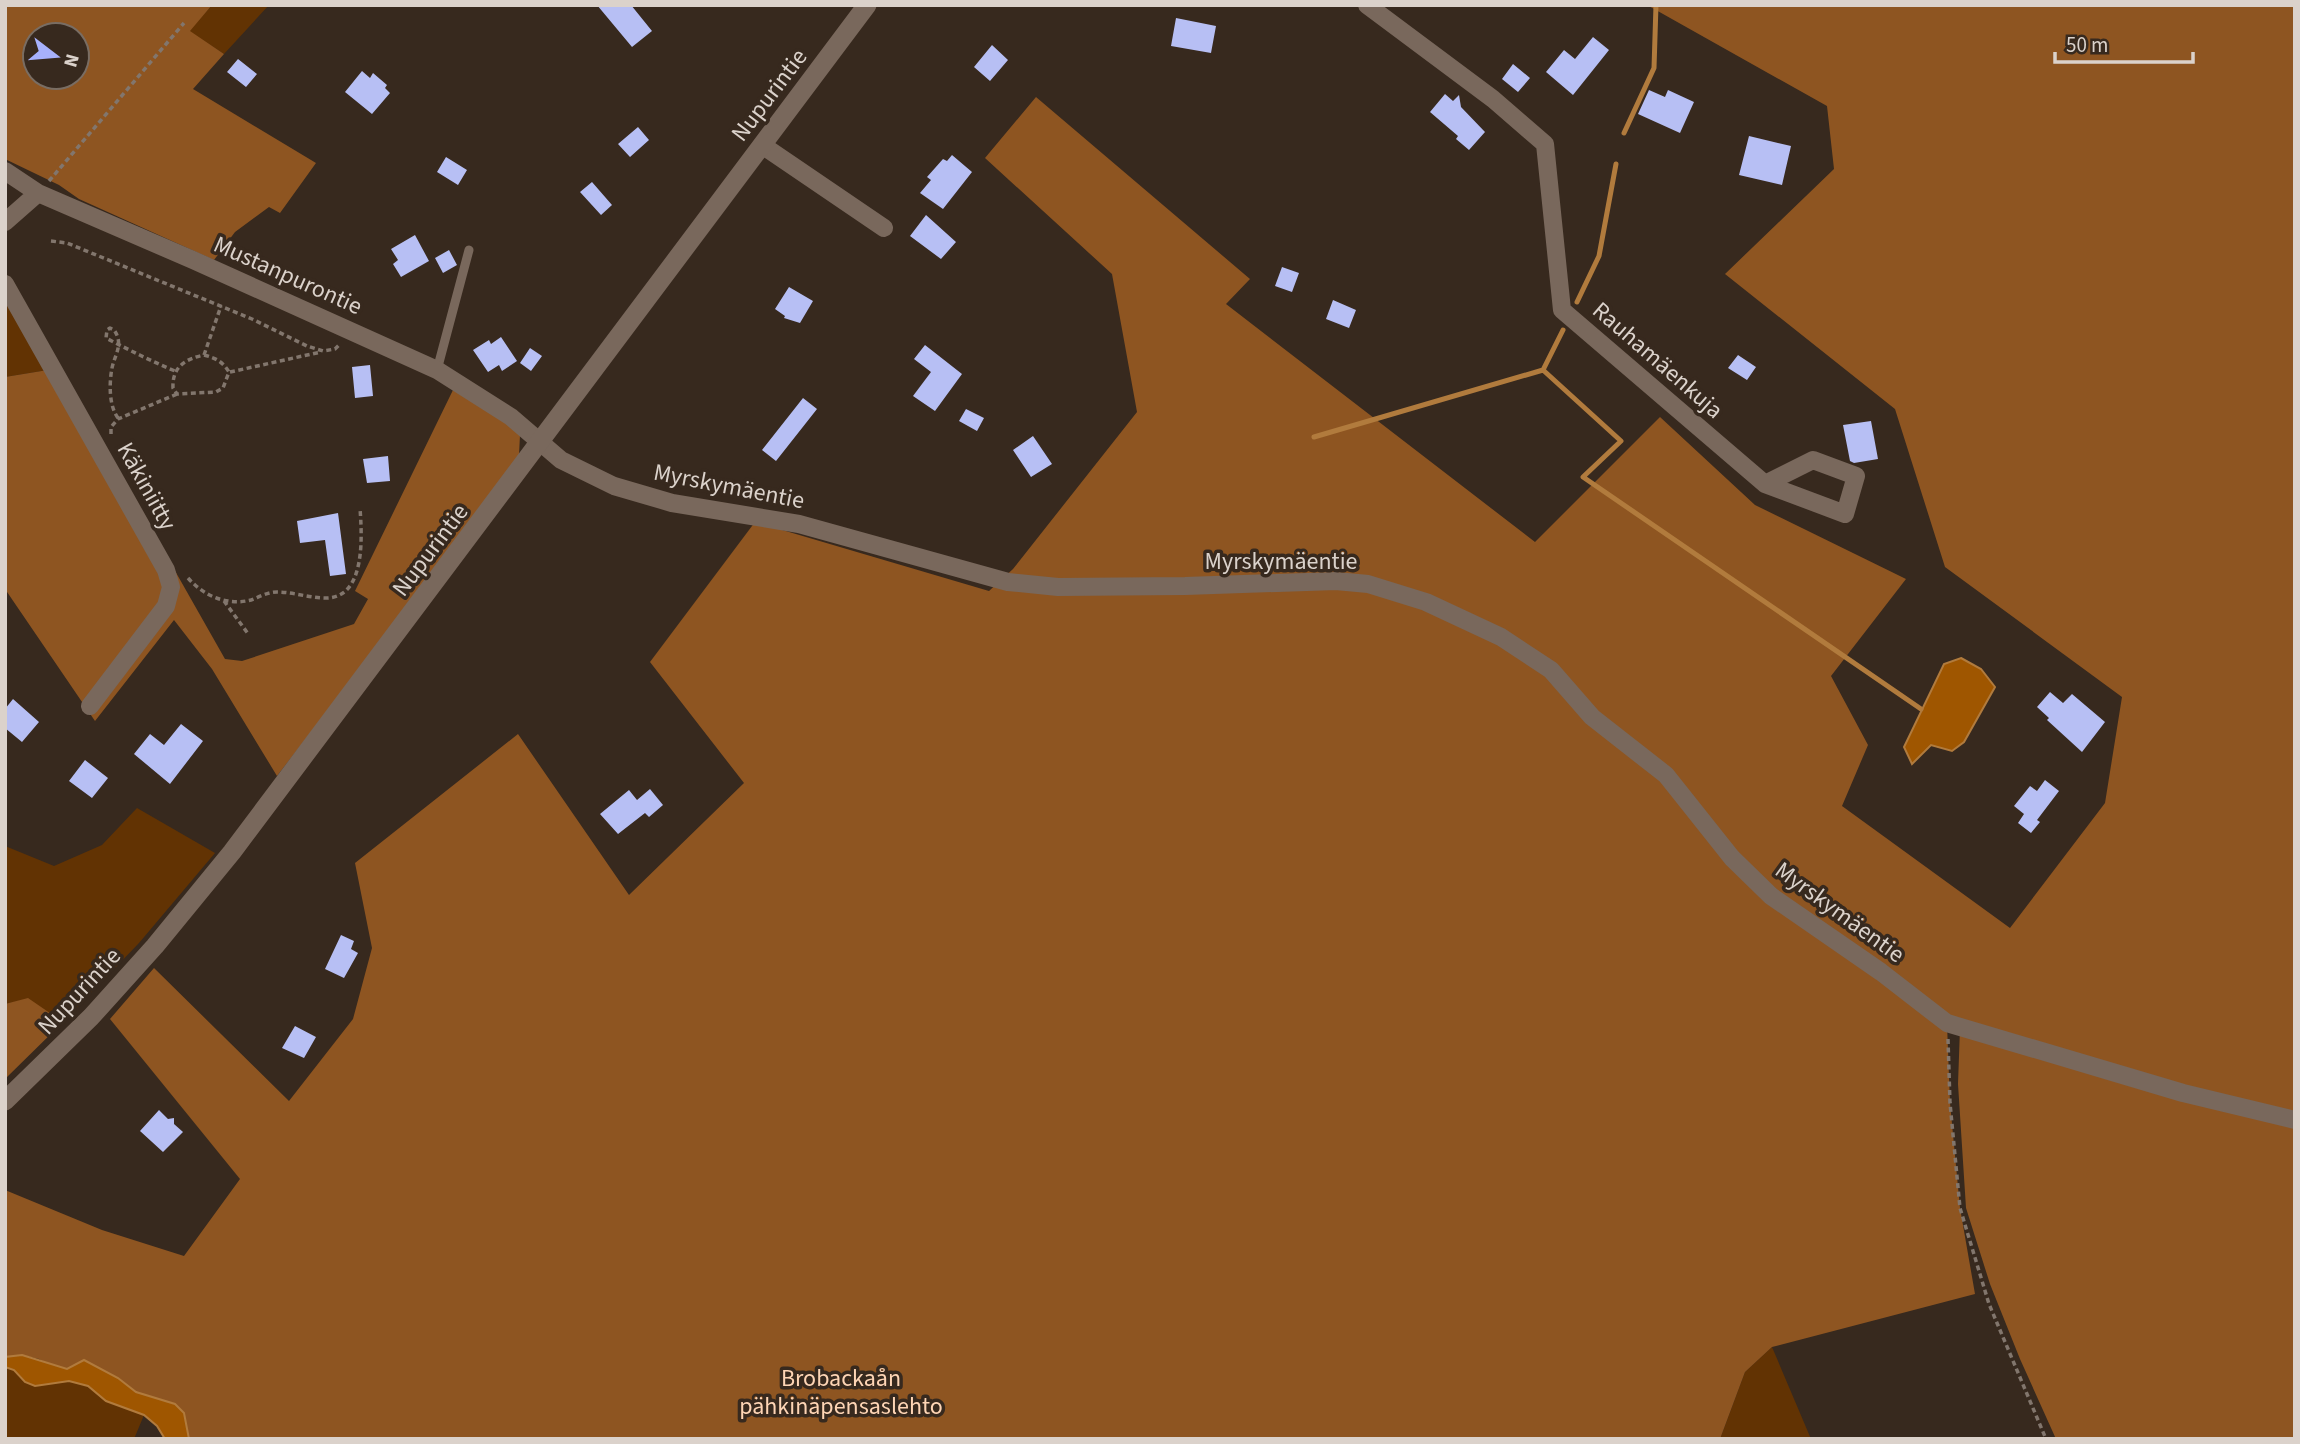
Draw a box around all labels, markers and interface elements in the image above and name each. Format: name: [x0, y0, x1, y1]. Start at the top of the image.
north arrow: [21, 21, 91, 91]
scale bar: [2055, 21, 2193, 65]
text: 50 m: [2066, 30, 2108, 60]
street label: Nupurintie: [723, 42, 816, 149]
text: N: [56, 50, 86, 70]
street label: Mustanpurontie: [208, 227, 368, 324]
street label: Rauhamäenkuja: [1584, 294, 1731, 427]
street label: Käkiniitty: [108, 436, 185, 537]
street label: Myrskymäentie: [650, 455, 807, 518]
street label: Nupurintie: [384, 497, 477, 604]
street label: Myrskymäentie: [1205, 544, 1357, 579]
street label: Myrskymäentie: [1768, 853, 1912, 972]
street label: Nupurintie: [30, 940, 129, 1043]
park label: Brobackaån pähkinäpensaslehto: [739, 1361, 943, 1424]

